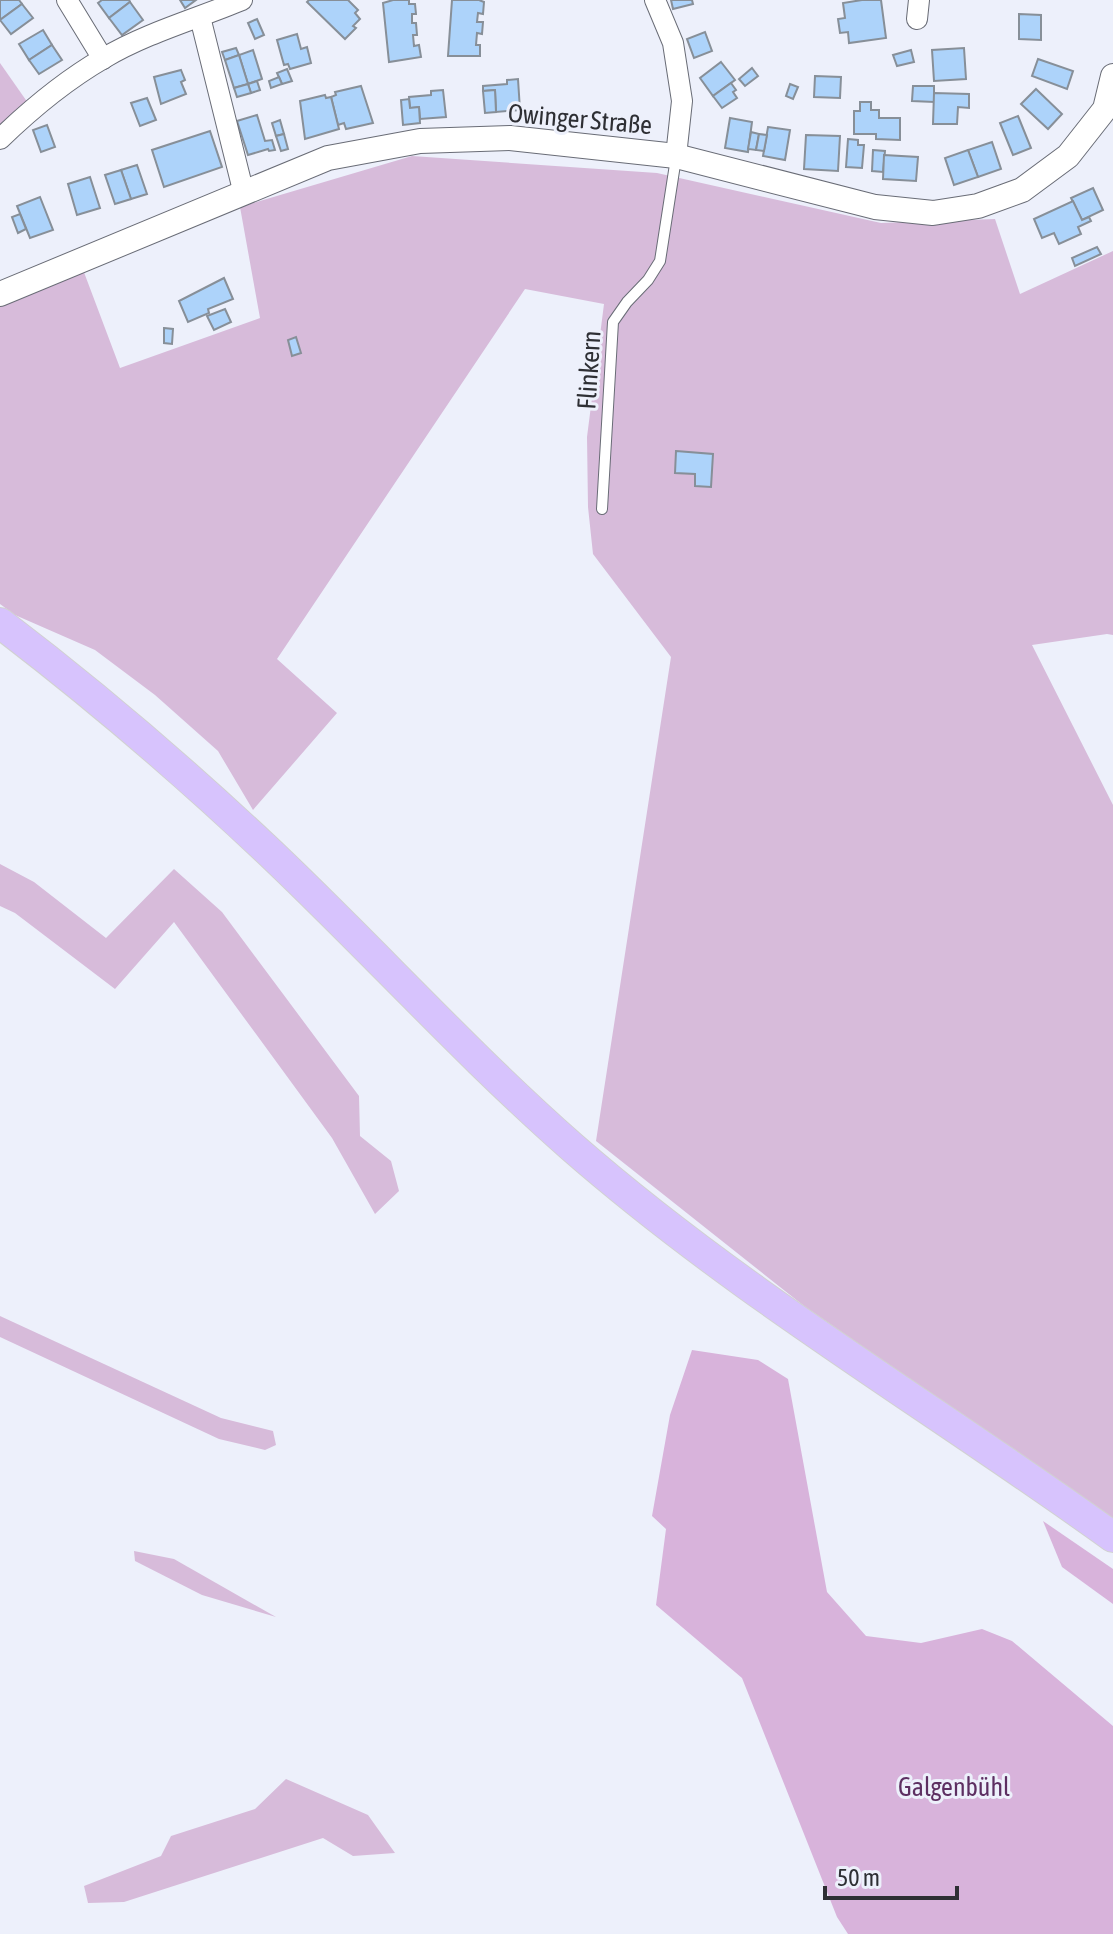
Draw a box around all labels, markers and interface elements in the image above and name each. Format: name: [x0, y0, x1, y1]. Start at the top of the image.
street label: Owinger Straße: [507, 98, 653, 140]
street label: Flinkern: [571, 330, 607, 410]
park label: Galgenbühl: [898, 1772, 1010, 1802]
scale bar: [825, 1850, 957, 1900]
text: 50 m: [837, 1864, 880, 1891]

